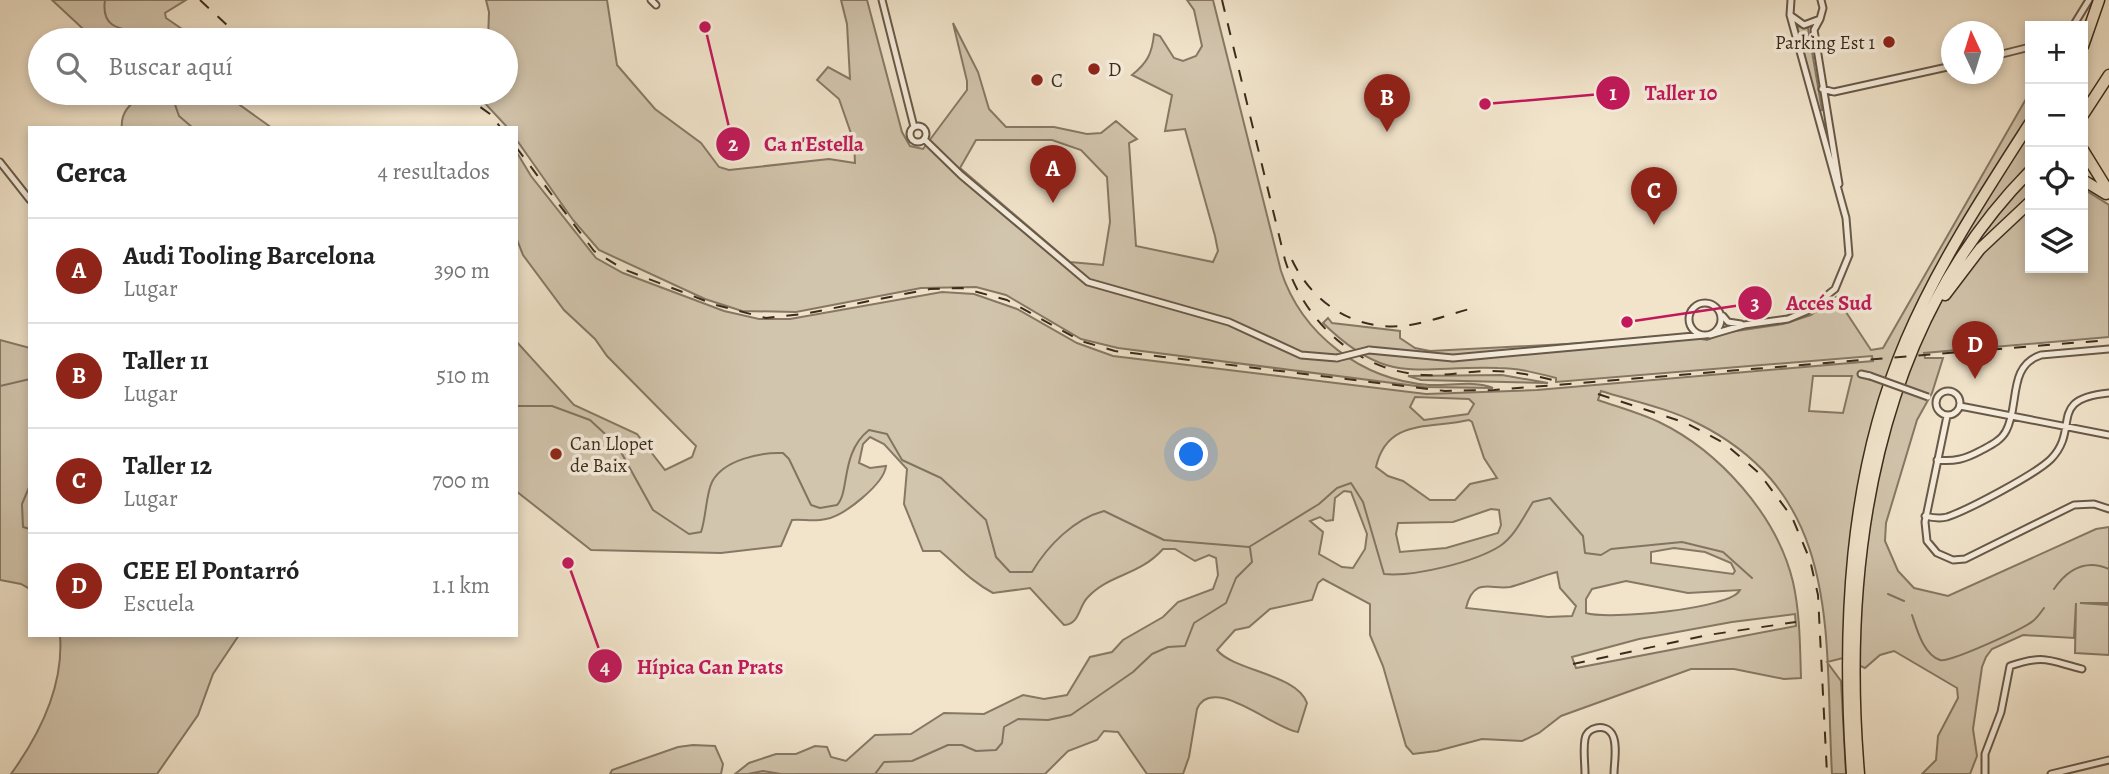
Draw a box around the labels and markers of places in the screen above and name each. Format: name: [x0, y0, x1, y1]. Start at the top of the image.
place label: Parking Est 1: [1775, 30, 1875, 56]
marker: Parking Est 1: [1881, 34, 1897, 50]
place label: D: [1108, 57, 1121, 83]
marker: D: [1086, 61, 1102, 77]
place label: C: [1051, 68, 1063, 94]
marker: C: [1029, 72, 1045, 88]
callout: Taller 10: [1596, 72, 1731, 114]
pin: B: [1364, 74, 1410, 132]
callout: Ca n'Estella: [715, 123, 878, 165]
pin: A: [1030, 145, 1076, 203]
pin: C: [1631, 167, 1677, 225]
callout: Accés Sud: [1737, 282, 1886, 324]
pin: D: [1952, 321, 1998, 379]
place label: Can Llopet de Baix: [570, 431, 653, 479]
marker: Can Llopet de Baix: [548, 446, 564, 462]
callout: Hípica Can Prats: [587, 645, 797, 687]

